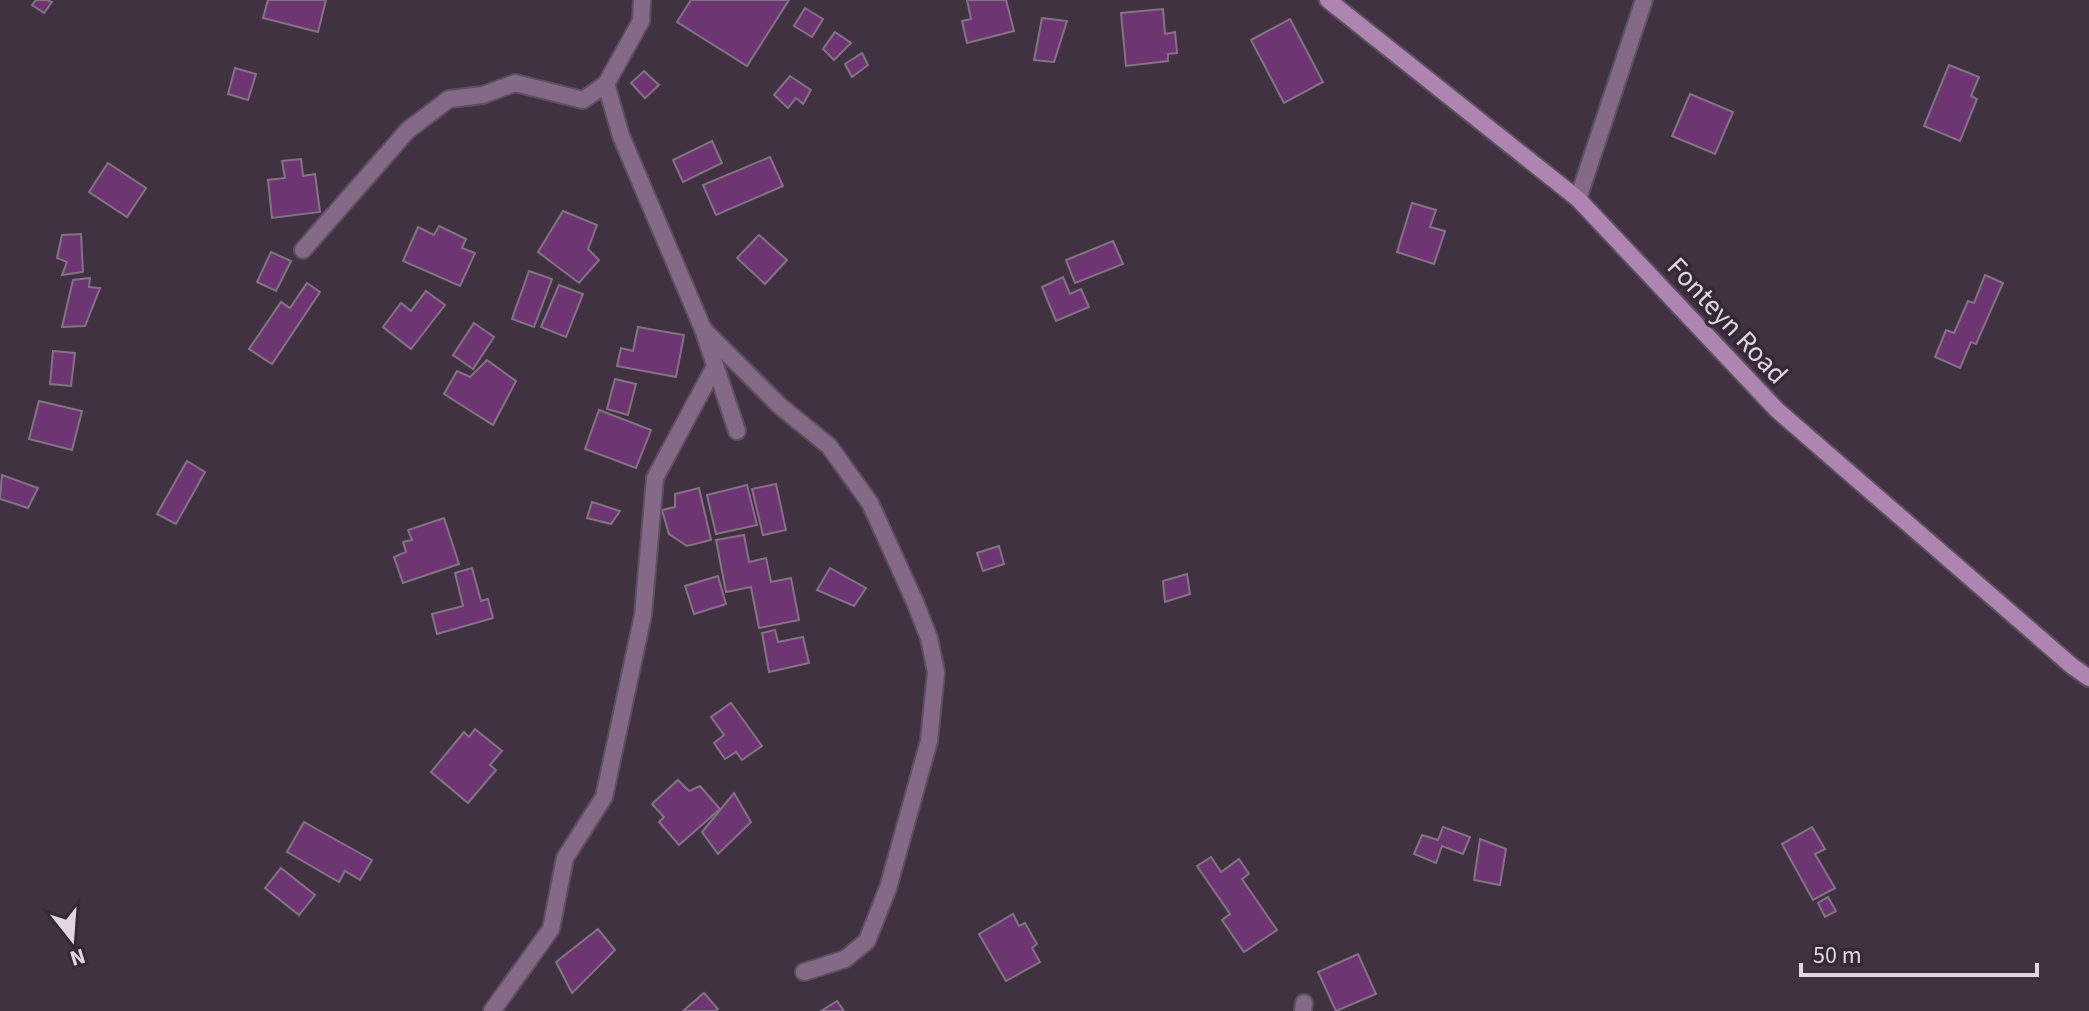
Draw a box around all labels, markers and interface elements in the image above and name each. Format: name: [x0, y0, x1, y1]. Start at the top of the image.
street label: Fonteyn Road: [1658, 248, 1797, 393]
north arrow: [32, 899, 112, 979]
scale bar: [1801, 927, 2037, 977]
text: 50 m: [1813, 938, 1862, 973]
text: N: [66, 940, 89, 975]

